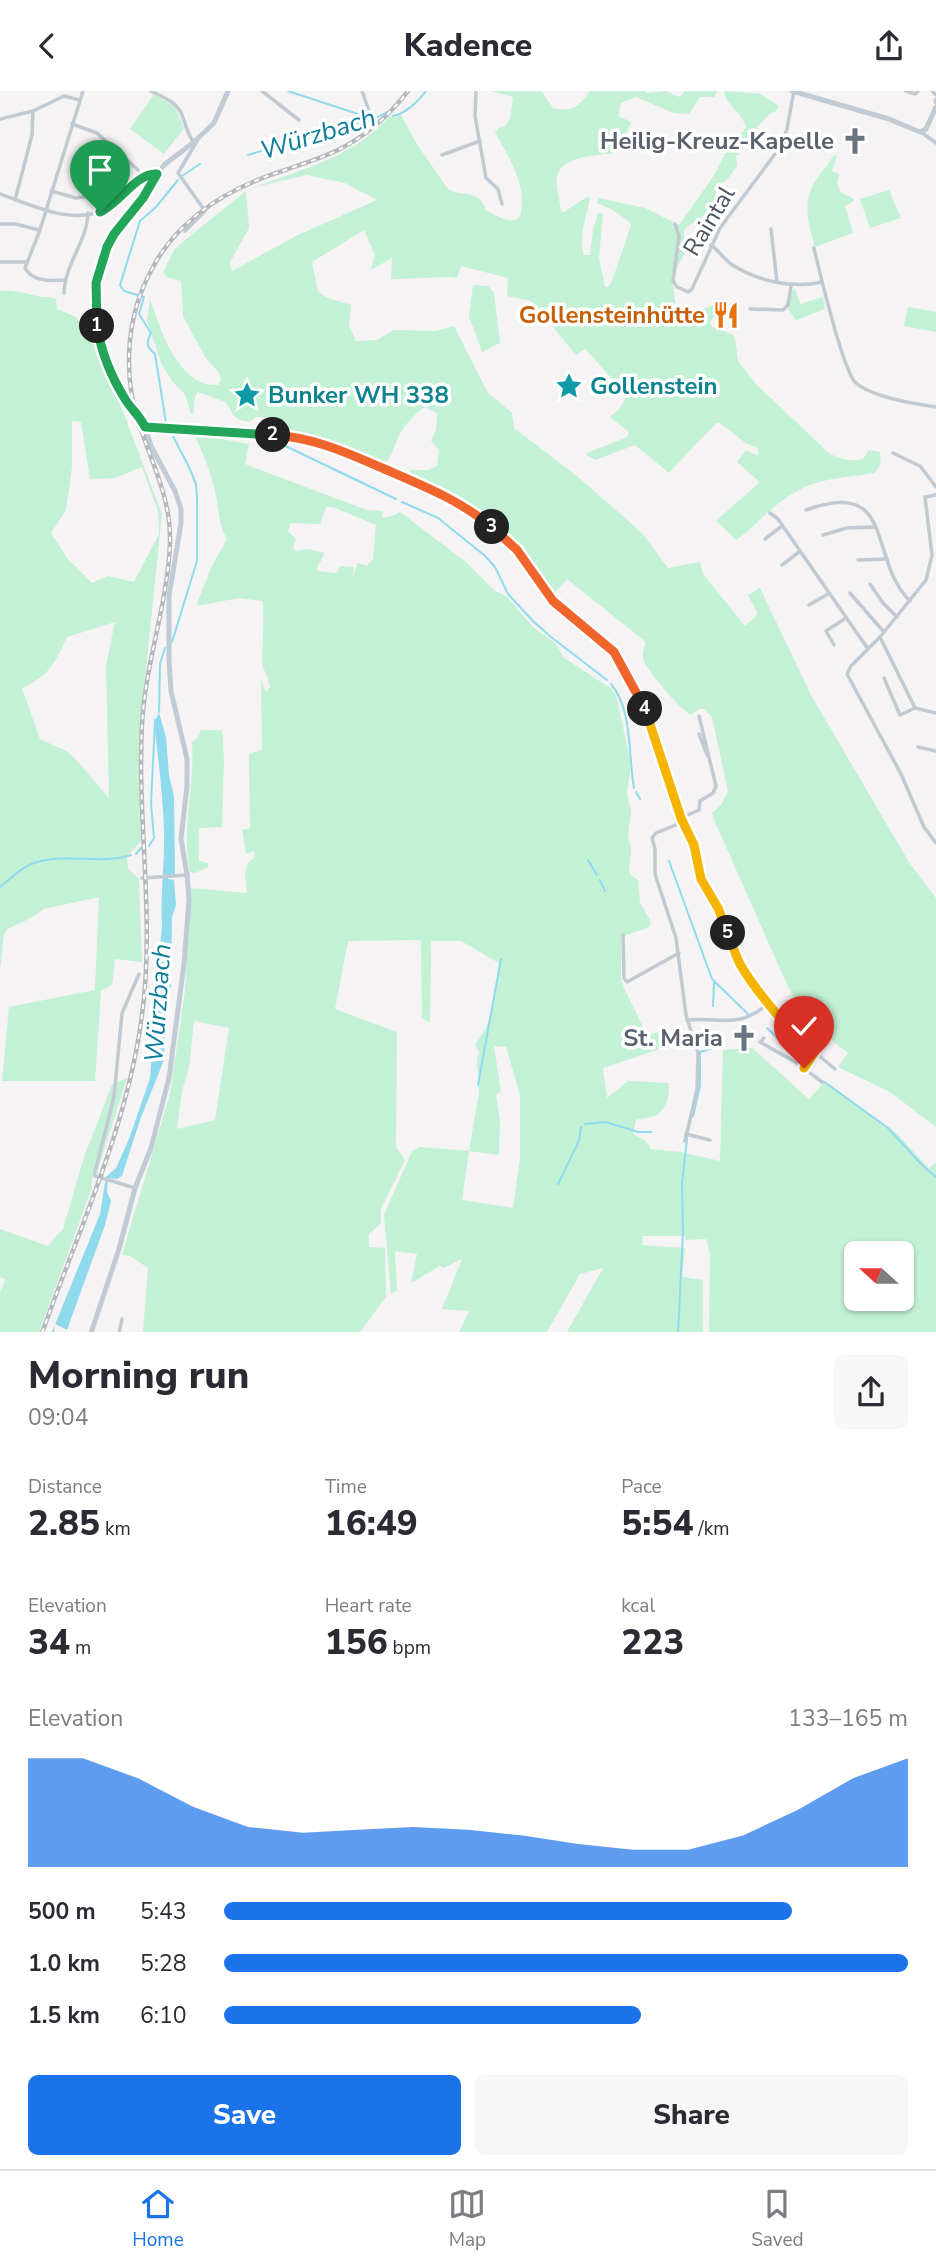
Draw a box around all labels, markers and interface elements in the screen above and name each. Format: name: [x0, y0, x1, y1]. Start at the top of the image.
text: Kadence: [404, 24, 532, 67]
icon: back: [28, 27, 66, 65]
icon: share: [870, 27, 908, 65]
water label: Würzbach: [256, 100, 380, 168]
place label: Heilig-Kreuz-Kapelle: [600, 125, 834, 157]
church icon: Heilig-Kreuz-Kapelle: [840, 126, 870, 156]
pin: [70, 140, 130, 212]
icon: arrive: [81, 151, 119, 189]
street label: Raintal: [676, 180, 742, 262]
place label: Gollensteinhütte: [519, 299, 705, 331]
restaurant icon: Gollensteinhütte: [711, 300, 741, 330]
pin: 1: [80, 309, 114, 343]
text: 1: [91, 312, 102, 338]
place label: Gollenstein: [590, 370, 718, 402]
place icon: Gollenstein: [554, 371, 584, 401]
place label: Bunker WH 338: [268, 379, 449, 411]
place icon: Bunker WH 338: [232, 380, 262, 410]
pin: 2: [256, 417, 290, 453]
text: 2: [267, 421, 278, 447]
pin: 3: [475, 509, 510, 544]
text: 3: [486, 513, 497, 539]
pin: 4: [628, 691, 662, 727]
text: 4: [639, 695, 650, 721]
pin: 5: [710, 915, 746, 951]
text: 5: [722, 919, 733, 945]
water label: Würzbach: [136, 942, 180, 1064]
pin: [774, 996, 834, 1068]
icon: check: [785, 1007, 823, 1045]
place label: St. Maria: [623, 1022, 723, 1054]
church icon: St. Maria: [729, 1023, 759, 1053]
north arrow: [844, 1241, 914, 1311]
map controls: [844, 1241, 914, 1311]
text: Morning run: [28, 1350, 249, 1401]
button: share: [834, 1355, 908, 1429]
text: 09:04: [28, 1402, 88, 1433]
text: Distance: [28, 1474, 102, 1500]
text: Time: [325, 1474, 367, 1500]
text: Pace: [621, 1474, 662, 1500]
text: 2.85: [28, 1500, 100, 1547]
text: 16:49: [325, 1500, 418, 1547]
text: 5:54: [621, 1500, 693, 1547]
text: km: [100, 1516, 131, 1542]
text: /km: [693, 1516, 729, 1542]
text: Elevation: [28, 1593, 107, 1619]
text: Heart rate: [325, 1593, 412, 1619]
text: kcal: [621, 1593, 655, 1619]
text: 34: [28, 1619, 70, 1666]
text: 156: [325, 1619, 388, 1666]
text: 223: [621, 1619, 684, 1666]
text: m: [70, 1635, 91, 1661]
text: bpm: [388, 1635, 431, 1661]
text: Elevation: [28, 1703, 123, 1734]
text: 133–165 m: [788, 1703, 908, 1734]
text: 500 m: [28, 1896, 96, 1927]
text: 5:43: [140, 1896, 187, 1927]
text: 1.0 km: [28, 1948, 100, 1979]
text: 5:28: [140, 1948, 187, 1979]
text: 1.5 km: [28, 2000, 100, 2031]
text: 6:10: [140, 2000, 187, 2031]
button: Save: [28, 2075, 461, 2155]
button: Share: [475, 2075, 908, 2155]
tab: Home: [132, 2185, 184, 2253]
tab: Map: [448, 2185, 486, 2253]
tab: Saved: [751, 2185, 804, 2253]

